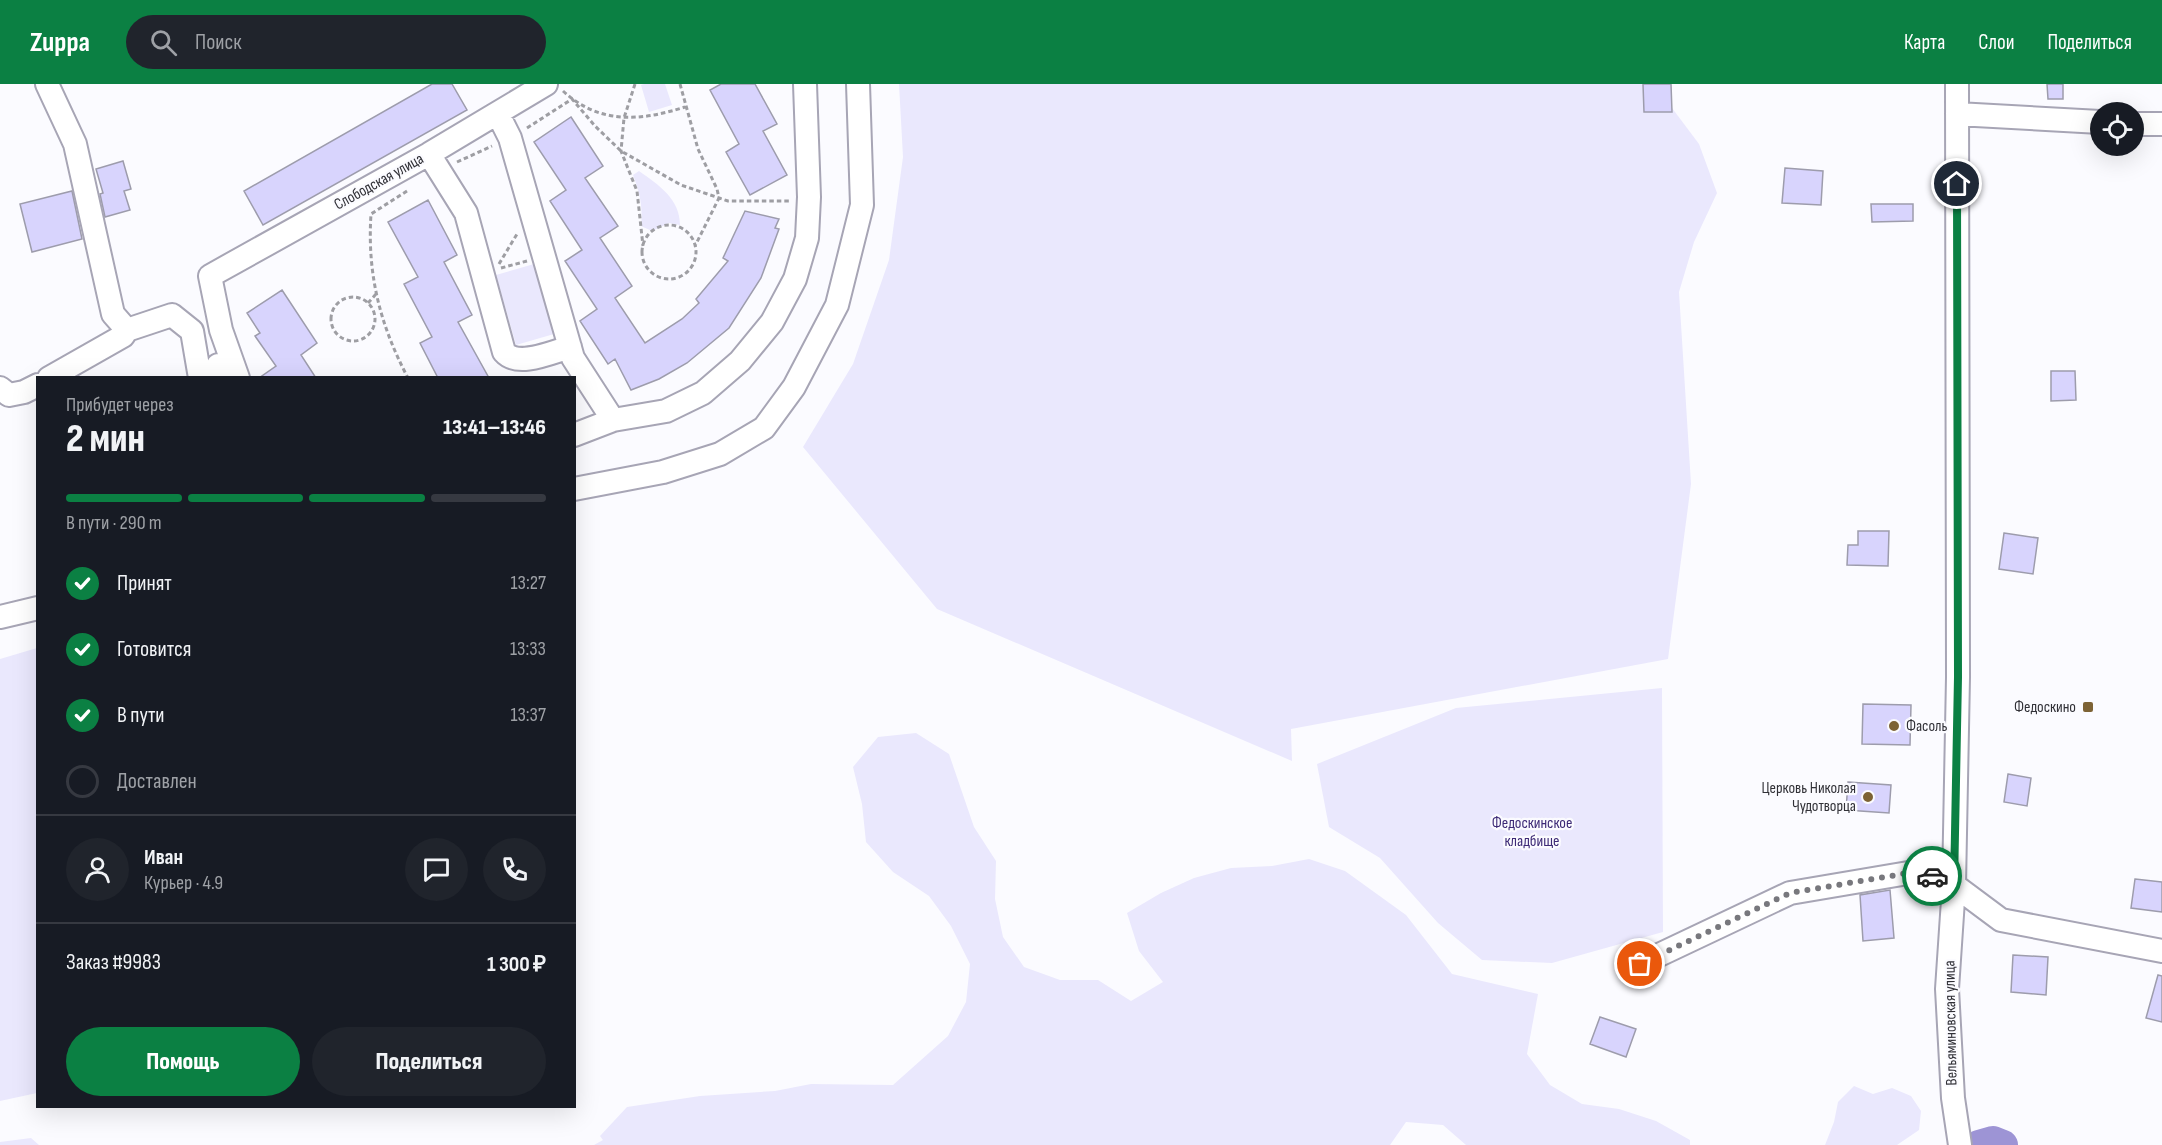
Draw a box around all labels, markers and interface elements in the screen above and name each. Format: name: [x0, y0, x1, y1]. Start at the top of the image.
search box: [126, 15, 546, 69]
text: Zuppa: [30, 26, 90, 59]
icon: search: [147, 26, 180, 59]
text: Поиск: [195, 29, 241, 56]
text: Карта: [1904, 30, 1945, 55]
text: Слои: [1978, 30, 2014, 55]
text: Поделиться: [2047, 30, 2132, 55]
map controls: [2090, 102, 2144, 156]
button: locate: [2090, 102, 2144, 156]
street label: Слободская улица: [331, 150, 427, 214]
pin: [1931, 158, 1982, 209]
icon: home: [1940, 167, 1973, 200]
text: Прибудет через: [66, 393, 174, 417]
text: 13:41–13:46: [443, 414, 546, 441]
text: 2 мин: [66, 416, 145, 463]
text: В пути · 290 m: [66, 511, 162, 535]
icon: check: [66, 567, 99, 600]
text: Принят: [117, 570, 172, 597]
text: 13:27: [511, 571, 546, 595]
icon: check: [66, 633, 99, 666]
text: Готовится: [117, 636, 191, 663]
text: 13:33: [510, 637, 546, 661]
place label: Федоскино: [2014, 698, 2076, 717]
icon: check: [66, 699, 99, 732]
marker: Федоскино: [2081, 700, 2095, 714]
text: В пути: [117, 702, 165, 729]
text: 13:37: [510, 703, 546, 727]
place label: Фасоль: [1906, 717, 1948, 736]
marker: Фасоль: [1887, 719, 1901, 733]
text: Доставлен: [117, 768, 197, 795]
place label: Церковь Николая Чудотворца: [1761, 779, 1856, 816]
marker: Церковь Николая Чудотворца: [1861, 790, 1875, 804]
park label: Федоскинское кладбище: [1492, 814, 1572, 851]
button: person: [66, 838, 129, 901]
button: chat: [405, 838, 468, 901]
button: phone: [483, 838, 546, 901]
text: Иван: [144, 844, 183, 871]
courier: [1902, 846, 1962, 906]
icon: car: [1916, 860, 1949, 893]
text: Курьер · 4.9: [144, 871, 223, 895]
pin: [1614, 938, 1665, 989]
icon: bag: [1623, 947, 1656, 980]
text: Заказ #9983: [66, 949, 161, 976]
text: 1 300 ₽: [487, 951, 546, 978]
street label: Вельяминовская улица: [1940, 960, 1962, 1086]
button: Помощь: [66, 1027, 300, 1096]
button: Поделиться: [312, 1027, 546, 1096]

